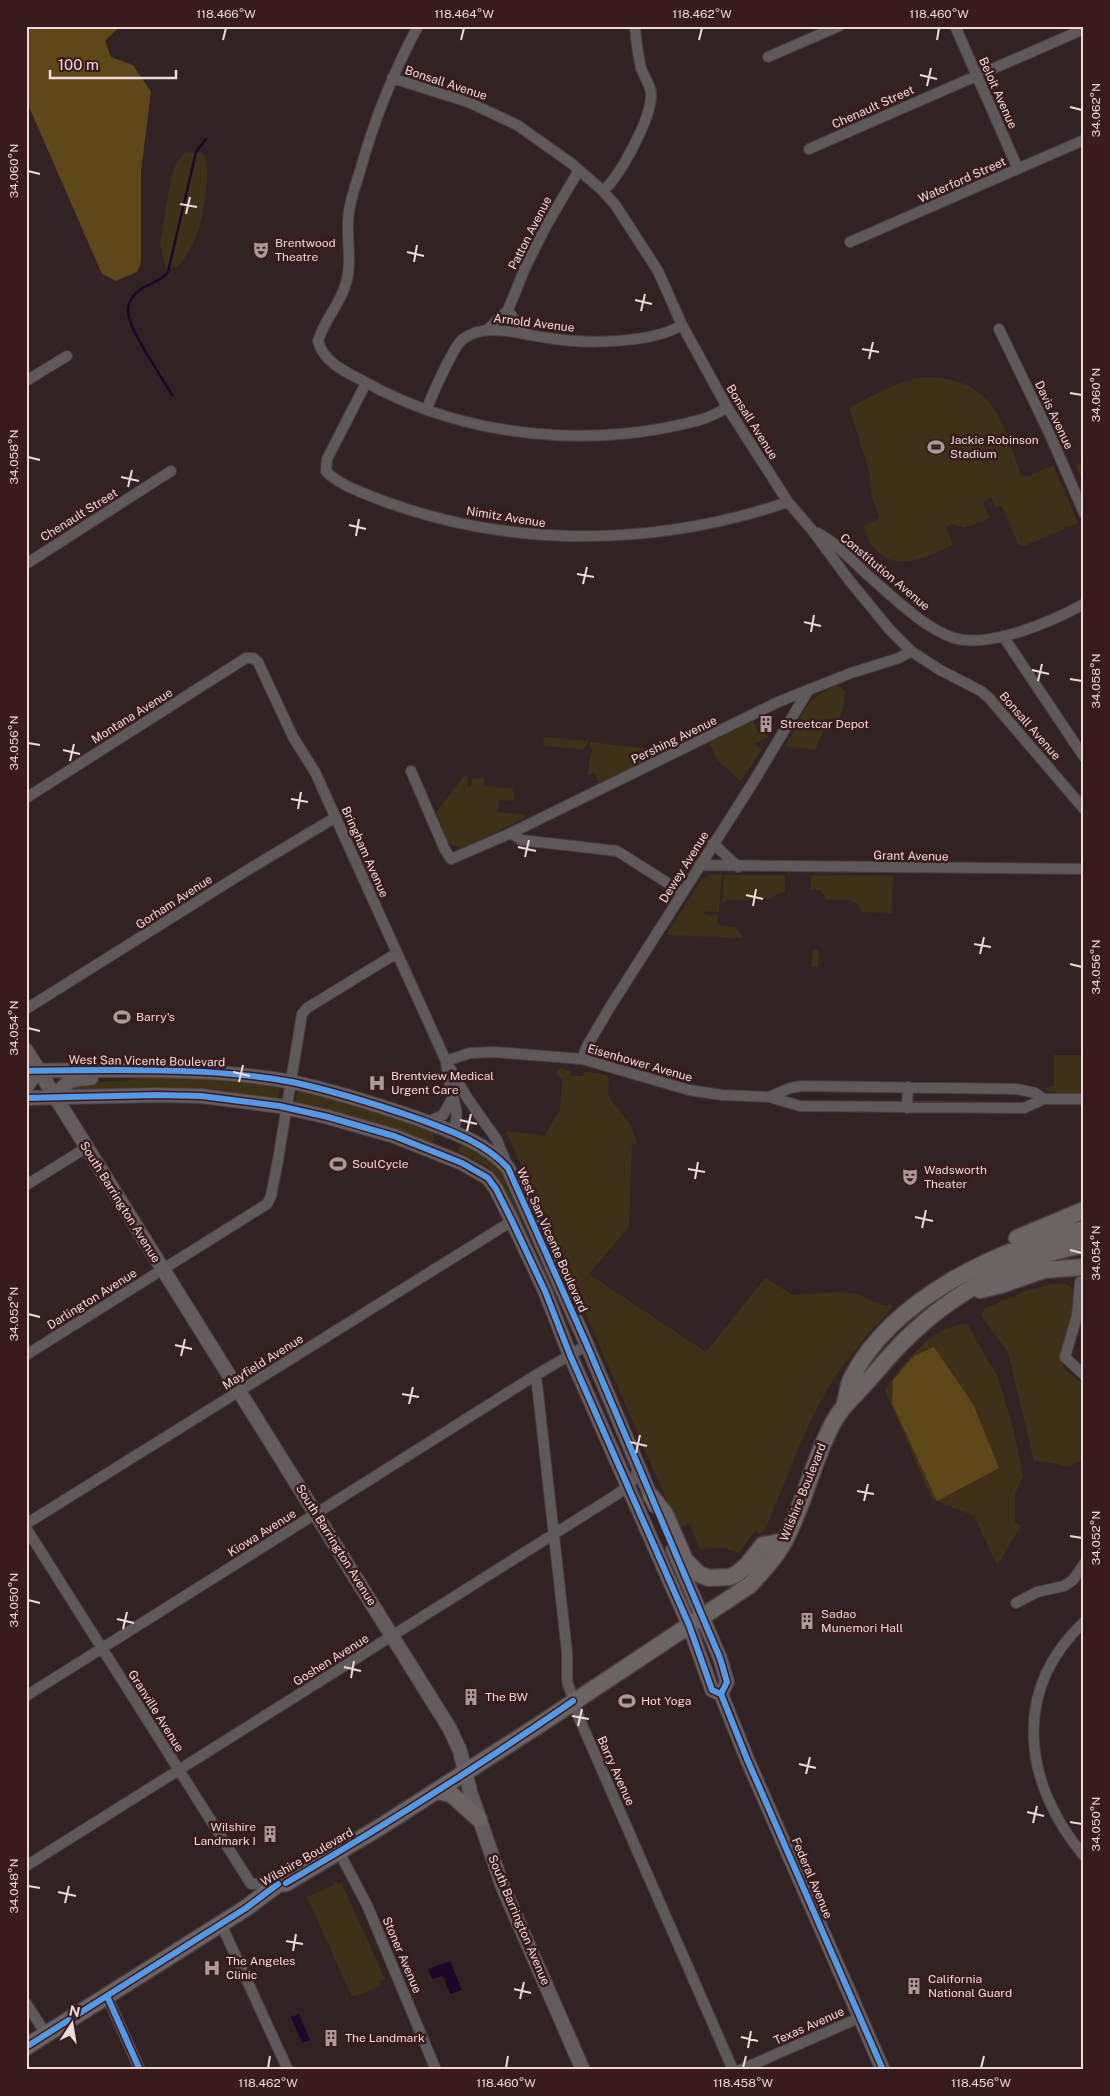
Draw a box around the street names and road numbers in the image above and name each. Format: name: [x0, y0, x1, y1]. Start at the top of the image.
street label: Beloit Avenue: [976, 55, 1020, 131]
street label: Bonsall Avenue: [403, 63, 489, 103]
street label: Chenault Street: [830, 82, 917, 131]
street label: Waterford Street: [916, 154, 1008, 206]
street label: Patton Avenue: [506, 194, 555, 272]
street label: Arnold Avenue: [493, 311, 576, 335]
street label: Davis Avenue: [1032, 379, 1076, 452]
street label: Bonsall Avenue: [723, 382, 781, 462]
street label: Chenault Street: [38, 485, 120, 544]
street label: Nimitz Avenue: [465, 504, 547, 530]
street label: Constitution Avenue: [837, 530, 933, 614]
street label: Montana Avenue: [89, 685, 175, 747]
street label: Bonsall Avenue: [997, 689, 1064, 763]
street label: Pershing Avenue: [629, 713, 719, 767]
street label: Bringham Avenue: [339, 804, 391, 900]
street label: Dewey Avenue: [656, 829, 712, 905]
street label: Grant Avenue: [873, 848, 949, 864]
street label: Gorham Avenue: [133, 872, 215, 932]
street label: Eisenhower Avenue: [586, 1041, 694, 1085]
street label: West San Vicente Boulevard: [69, 1053, 225, 1069]
street label: South Barrington Avenue: [77, 1139, 163, 1265]
street label: West San Vicente Boulevard: [514, 1166, 590, 1314]
street label: Darlington Avenue: [45, 1266, 140, 1332]
street label: Mayfield Avenue: [220, 1331, 306, 1392]
street label: Wilshire Boulevard: [777, 1441, 829, 1543]
street label: South Barrington Avenue: [293, 1482, 379, 1608]
street label: Kiowa Avenue: [225, 1506, 299, 1560]
street label: Goshen Avenue: [291, 1631, 372, 1689]
street label: Granville Avenue: [125, 1668, 187, 1754]
street label: Barry Avenue: [594, 1734, 638, 1808]
street label: Wilshire Boulevard: [258, 1825, 356, 1889]
street label: Federal Avenue: [789, 1835, 835, 1921]
street label: South Barrington Avenue: [485, 1853, 553, 1987]
street label: Stoner Avenue: [380, 1915, 424, 1995]
street label: Texas Avenue: [771, 2004, 847, 2048]

